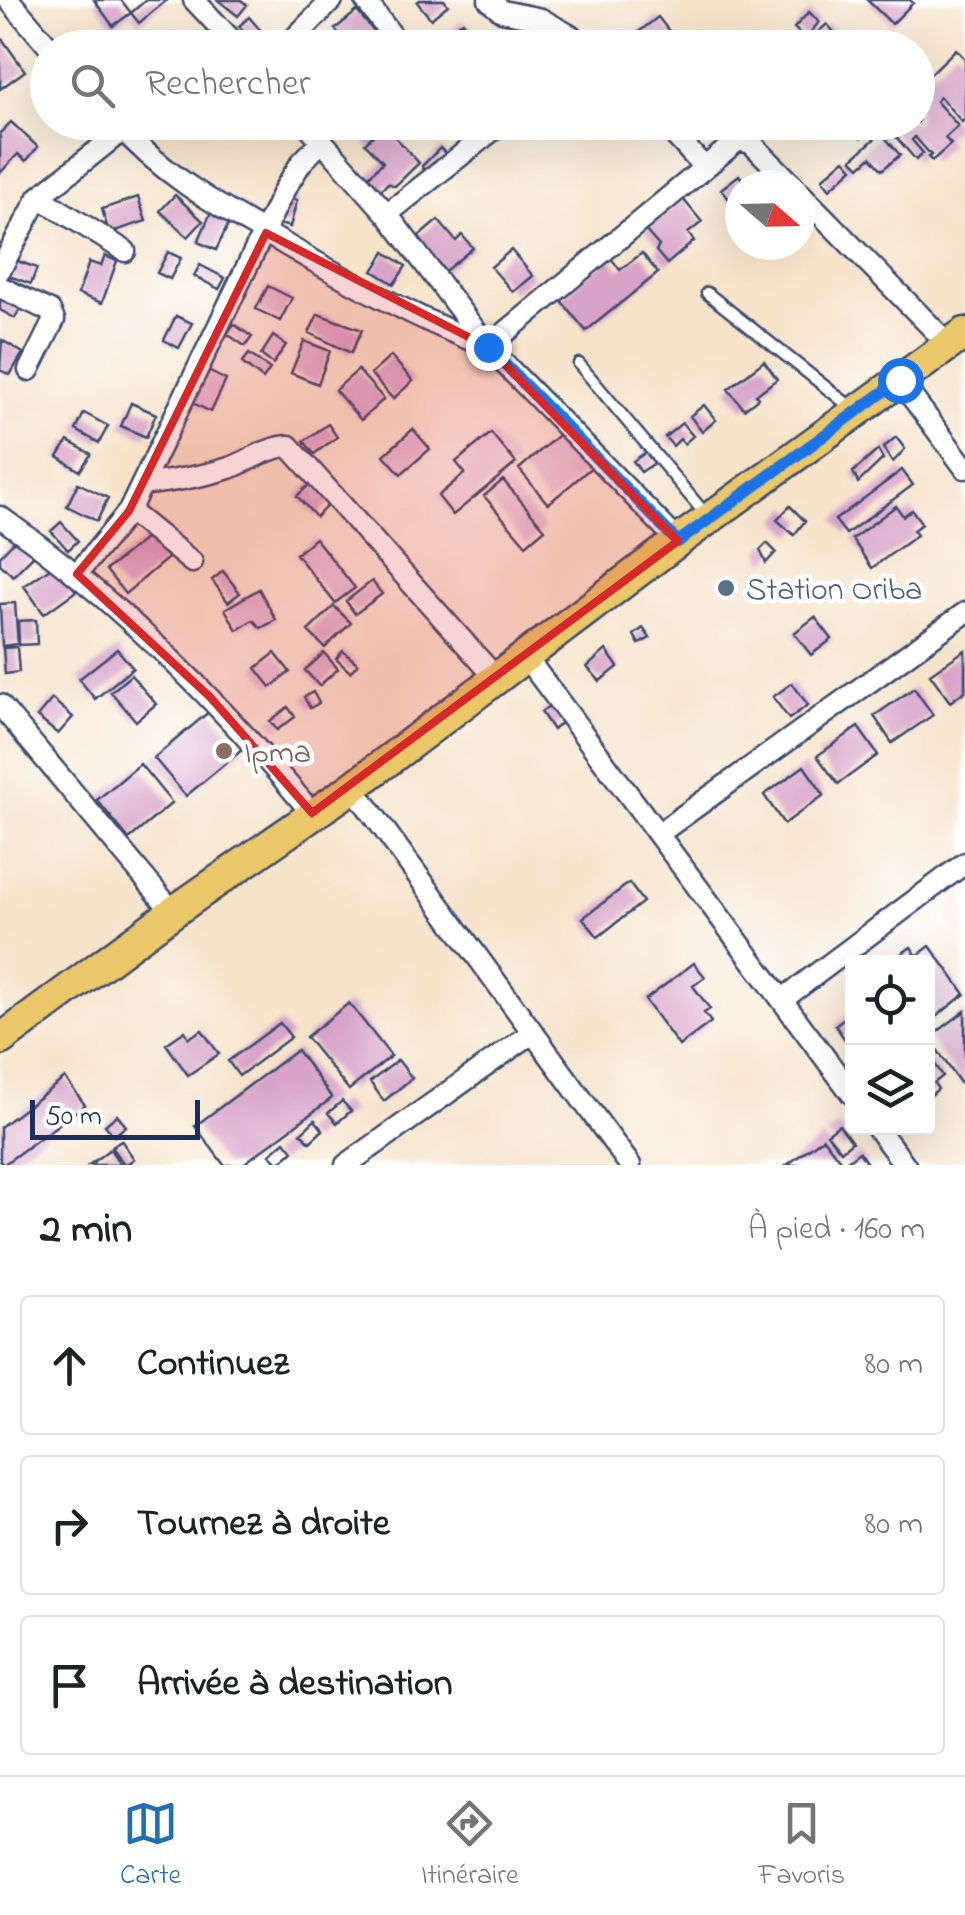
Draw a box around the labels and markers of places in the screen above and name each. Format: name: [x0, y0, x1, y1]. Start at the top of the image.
place label: Station Oriba: [746, 568, 922, 615]
marker: Station Oriba: [715, 577, 737, 599]
place label: Ipma: [244, 731, 311, 778]
marker: Ipma: [213, 740, 235, 762]

